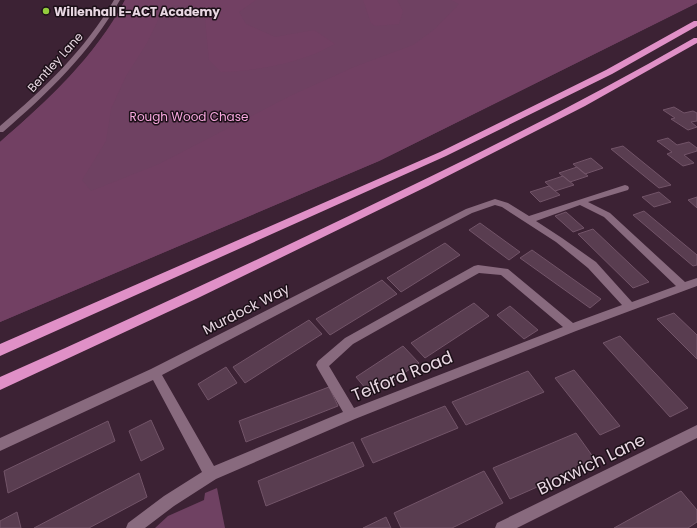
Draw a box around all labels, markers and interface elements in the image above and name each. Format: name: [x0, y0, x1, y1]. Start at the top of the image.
place label: Willenhall E-ACT Academy: [54, 3, 220, 20]
marker: Willenhall E-ACT Academy: [41, 6, 51, 16]
street label: Bentley Lane: [23, 28, 87, 96]
park label: Rough Wood Chase: [130, 108, 248, 125]
street label: Murdock Way: [199, 278, 293, 340]
street label: Telford Road: [348, 345, 456, 407]
street label: Bloxwich Lane: [533, 427, 649, 501]

